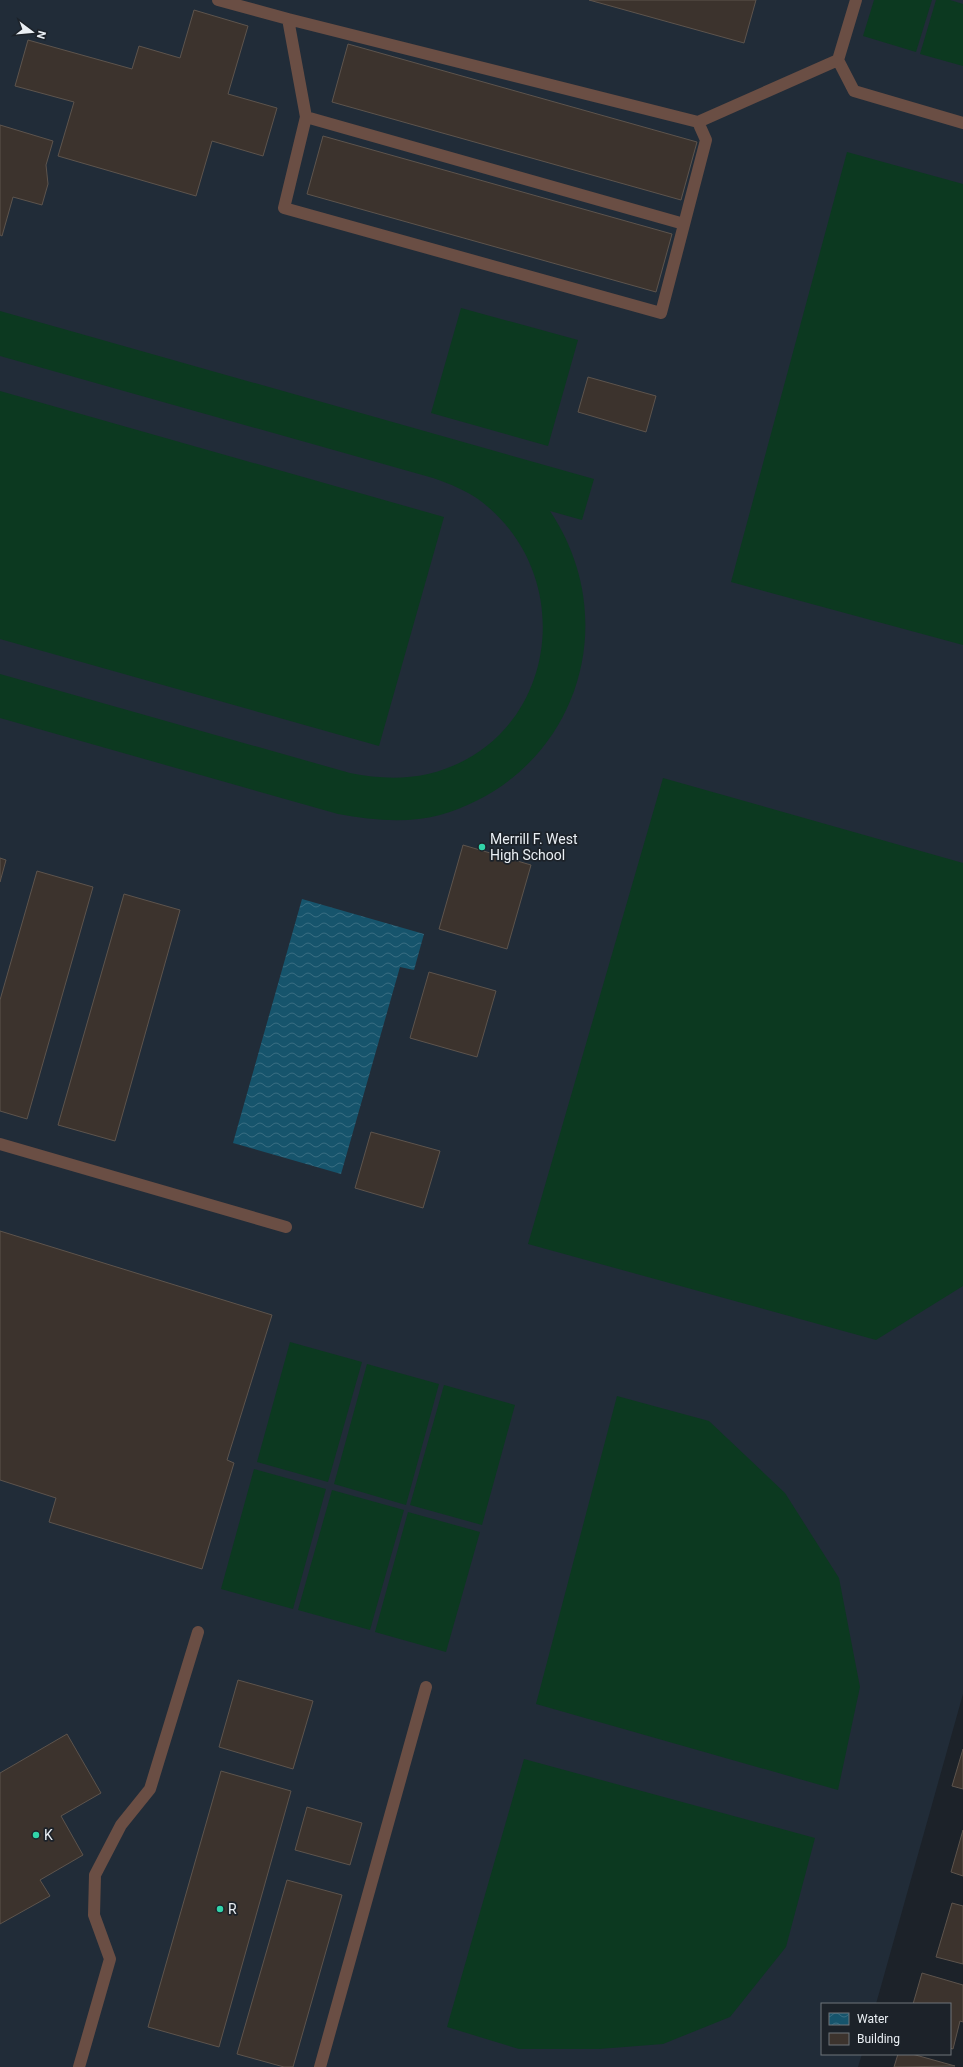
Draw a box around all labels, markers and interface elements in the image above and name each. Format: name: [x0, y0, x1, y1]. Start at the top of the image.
north arrow: [12, 12, 52, 52]
text: N: [34, 29, 48, 40]
place label: Merrill F. West High School: [490, 831, 578, 863]
marker: Merrill F. West High School: [477, 842, 487, 852]
place label: K: [44, 1827, 53, 1843]
marker: K: [31, 1830, 41, 1840]
place label: R: [228, 1901, 237, 1917]
marker: R: [215, 1904, 225, 1914]
legend: [821, 2003, 951, 2055]
text: Water: [857, 2012, 888, 2026]
text: Building: [857, 2032, 900, 2046]

